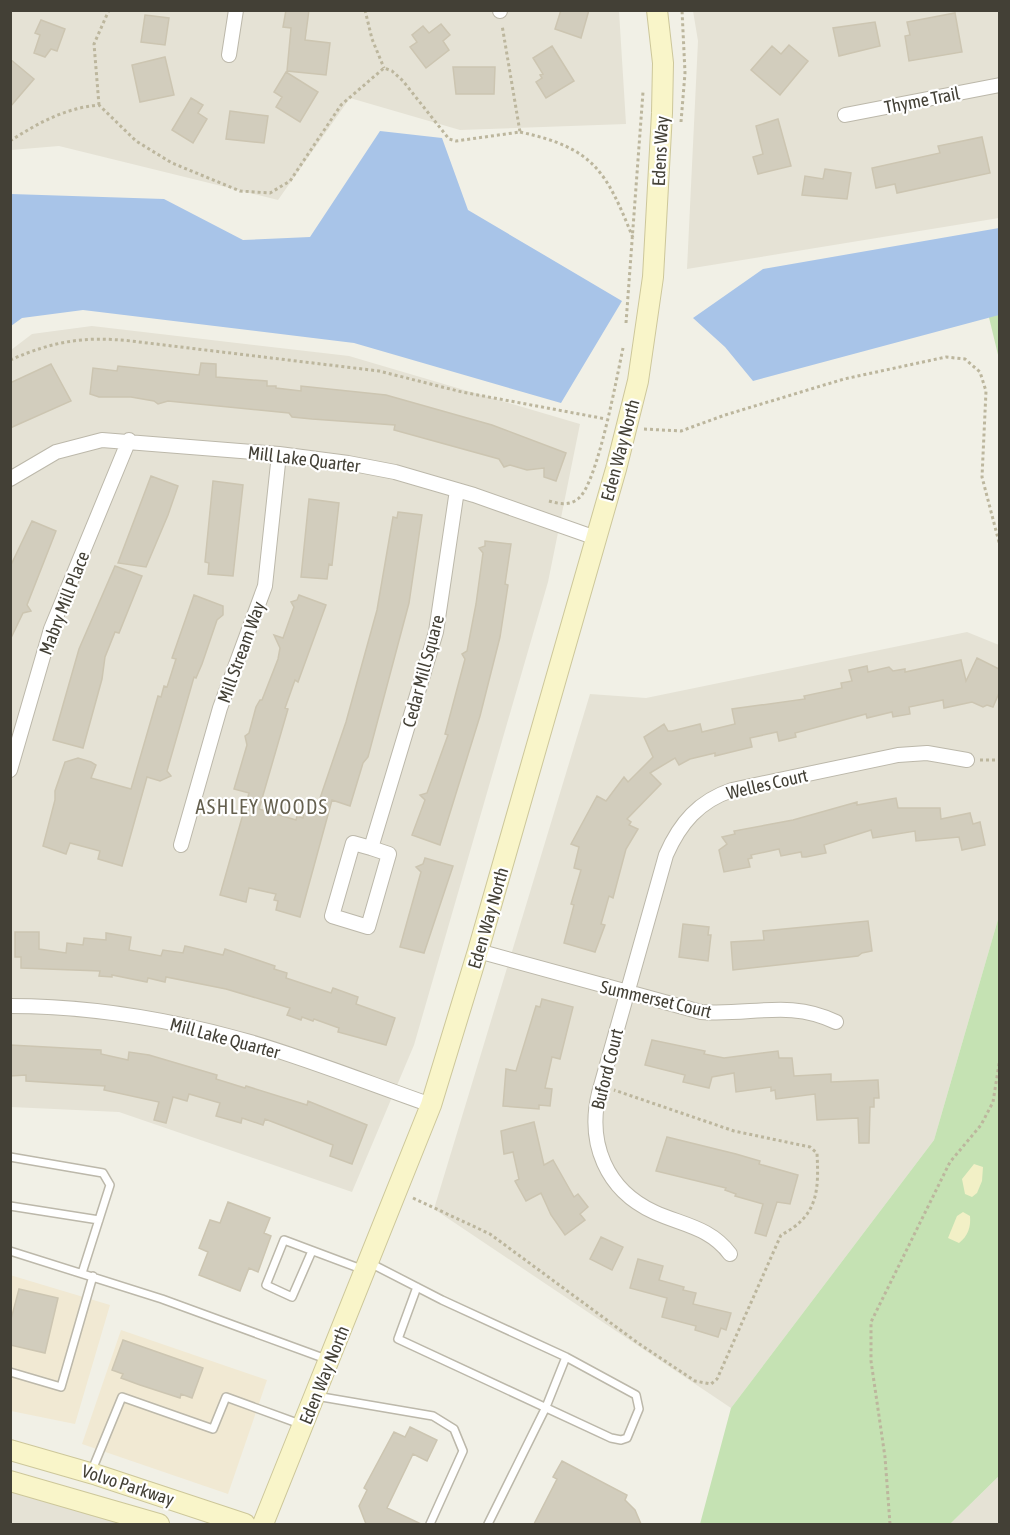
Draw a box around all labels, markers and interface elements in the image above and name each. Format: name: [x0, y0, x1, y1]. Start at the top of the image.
street label: Thyme Trail: [883, 82, 962, 118]
street label: Edens Way: [648, 115, 672, 187]
street label: Eden Way North: [596, 397, 644, 503]
street label: Mill Lake Quarter: [247, 442, 362, 476]
street label: Mabry Mill Place: [35, 548, 93, 658]
street label: Mill Stream Way: [213, 598, 269, 706]
street label: Cedar Mill Square: [398, 612, 448, 730]
street label: Welles Court: [724, 764, 810, 804]
district label: ASHLEY WOODS: [196, 795, 328, 818]
street label: Eden Way North: [464, 865, 512, 971]
street label: Summerset Court: [598, 976, 714, 1022]
street label: Mill Lake Quarter: [168, 1013, 283, 1063]
street label: Buford Court: [587, 1026, 627, 1112]
street label: Eden Way North: [295, 1323, 353, 1427]
street label: Volvo Parkway: [79, 1460, 177, 1510]

